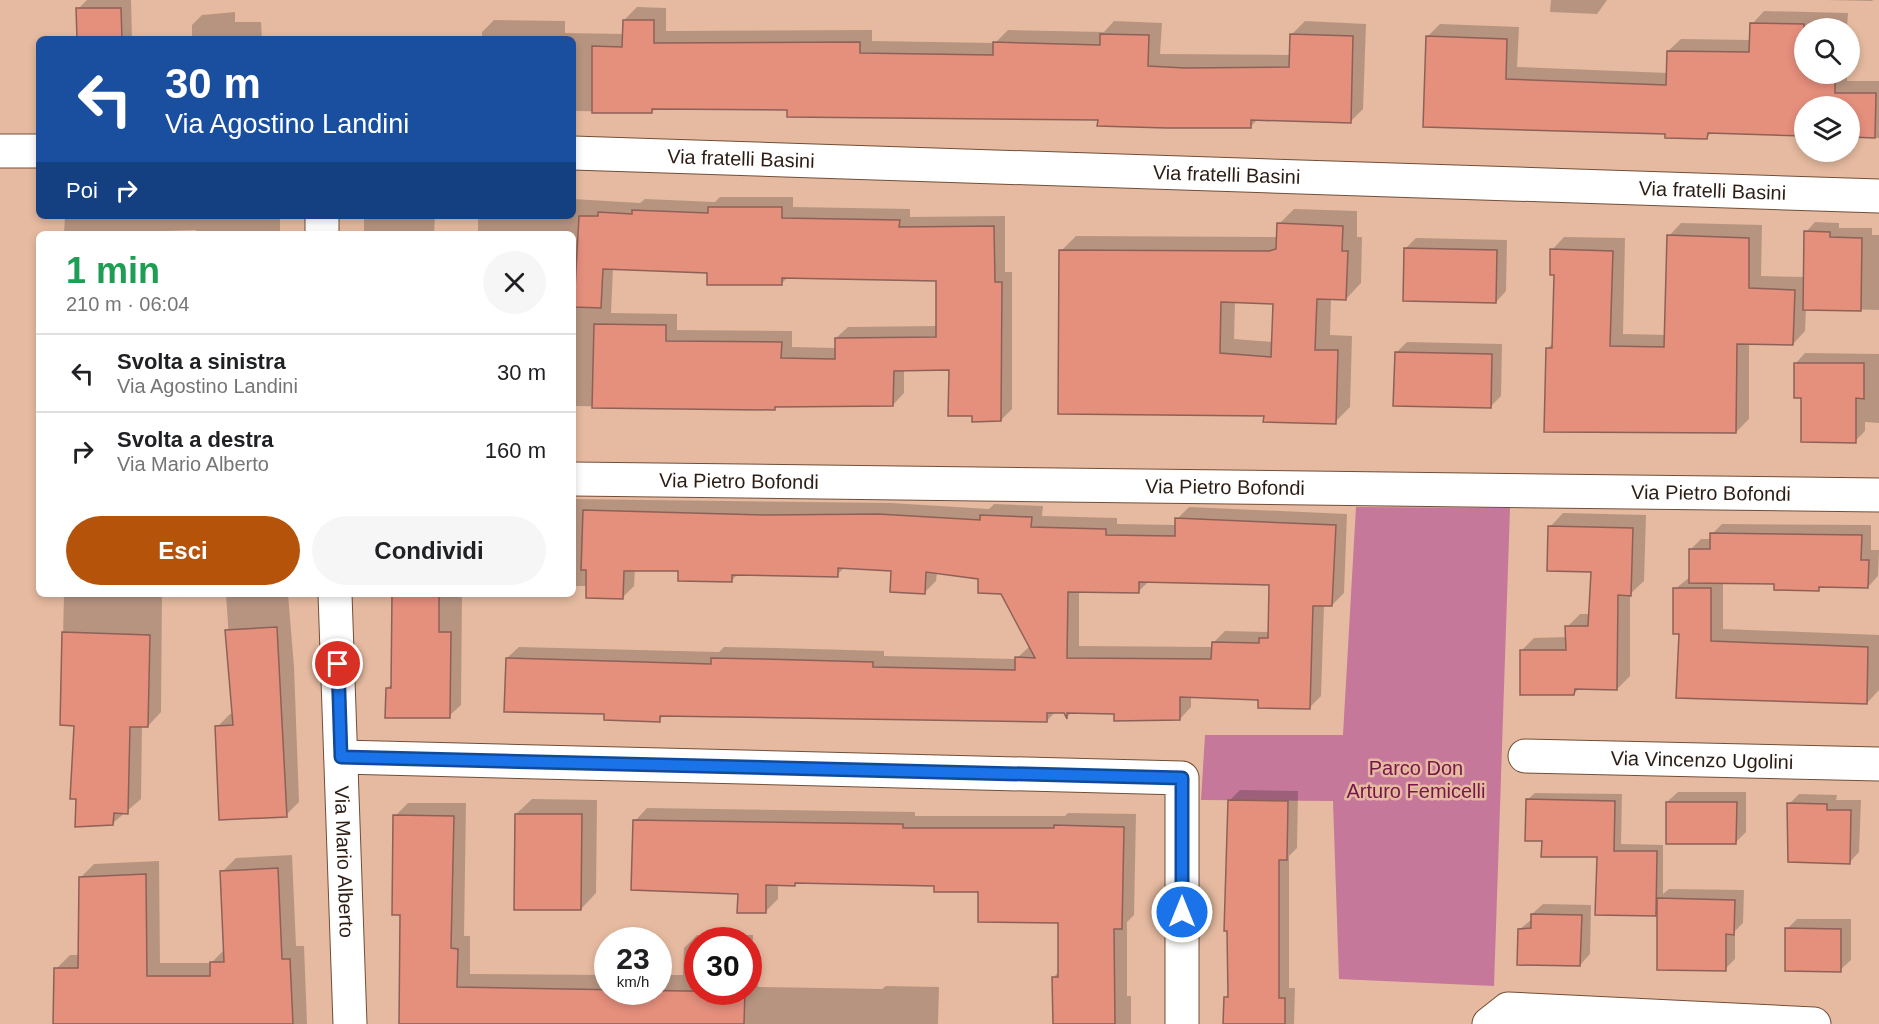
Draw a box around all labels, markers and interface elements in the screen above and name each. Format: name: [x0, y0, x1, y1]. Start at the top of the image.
map controls: [1794, 18, 1860, 162]
button: search: [1794, 18, 1860, 84]
icon: left: [66, 60, 144, 138]
text: 30 m: [165, 60, 261, 107]
button: layers: [1794, 96, 1860, 162]
text: Via Agostino Landini: [165, 109, 409, 139]
street label: Via fratelli Basini: [667, 145, 815, 172]
street label: Via fratelli Basini: [1153, 161, 1301, 188]
icon: right: [110, 174, 143, 207]
street label: Via fratelli Basini: [1638, 177, 1787, 204]
text: Poi: [66, 178, 98, 203]
text: 1 min: [66, 250, 160, 291]
button: close: [483, 251, 546, 314]
text: 210 m · 06:04: [66, 293, 189, 315]
text: Svolta a sinistra: [117, 349, 286, 374]
icon: left: [66, 357, 99, 390]
text: 30 m: [497, 360, 546, 385]
text: Via Agostino Landini: [117, 375, 298, 397]
text: Svolta a destra: [117, 427, 274, 452]
icon: right: [66, 435, 99, 468]
text: 160 m: [485, 438, 546, 463]
text: Via Mario Alberto: [117, 453, 269, 475]
street label: Via Pietro Bofondi: [659, 469, 819, 493]
street label: Via Pietro Bofondi: [1145, 475, 1305, 499]
street label: Via Pietro Bofondi: [1631, 481, 1791, 505]
button: Esci: [66, 516, 300, 585]
button: Condividi: [312, 516, 546, 585]
pin: [312, 638, 363, 689]
icon: arrive: [321, 647, 354, 680]
street label: Via Vincenzo Ugolini: [1610, 747, 1794, 773]
park label: Parco Don Arturo Femicelli: [1347, 757, 1485, 802]
street label: Via Mario Alberto: [331, 785, 358, 938]
position arrow: [1150, 880, 1214, 944]
speed limit sign: 30: [684, 927, 762, 1005]
text: 23: [616, 942, 650, 975]
text: km/h: [617, 973, 649, 990]

